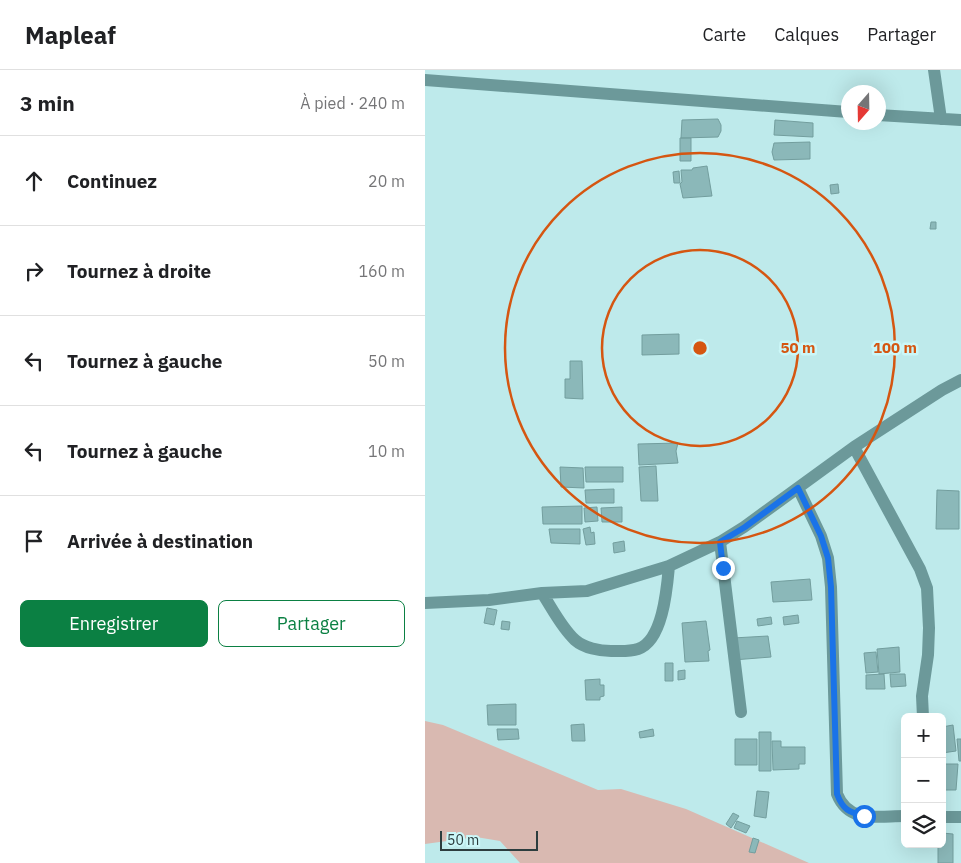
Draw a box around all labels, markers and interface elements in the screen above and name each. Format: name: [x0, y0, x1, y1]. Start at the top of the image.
text: Mapleaf: [25, 19, 116, 51]
text: Carte: [703, 23, 746, 46]
text: Calques: [774, 23, 839, 46]
text: Partager: [867, 23, 936, 46]
north arrow: [841, 85, 886, 130]
text: 3 min: [20, 89, 75, 117]
text: À pied · 240 m: [300, 93, 405, 113]
icon: ahead: [20, 167, 48, 195]
text: Continuez: [67, 169, 157, 193]
text: 20 m: [368, 171, 405, 191]
icon: right: [20, 257, 48, 285]
text: Tournez à droite: [67, 259, 211, 283]
text: 160 m: [358, 261, 405, 281]
text: 50 m: [781, 338, 815, 357]
text: 100 m: [873, 338, 917, 357]
centre of rings: [691, 339, 709, 357]
icon: left: [20, 347, 48, 375]
text: Tournez à gauche: [67, 349, 223, 373]
text: 50 m: [368, 351, 405, 371]
icon: left: [20, 437, 48, 465]
text: Tournez à gauche: [67, 439, 223, 463]
text: 10 m: [368, 441, 405, 461]
icon: arrive: [20, 527, 48, 555]
text: Arrivée à destination: [67, 529, 253, 553]
route end: [712, 557, 735, 580]
button: Enregistrer: [20, 600, 208, 647]
button: Partager: [218, 600, 405, 647]
map controls: [901, 713, 946, 848]
button: +: [901, 713, 946, 758]
button: −: [901, 758, 946, 803]
button: layers: [901, 803, 946, 848]
route start: [853, 805, 876, 828]
scale bar: [440, 828, 537, 851]
text: 50 m: [447, 831, 479, 849]

